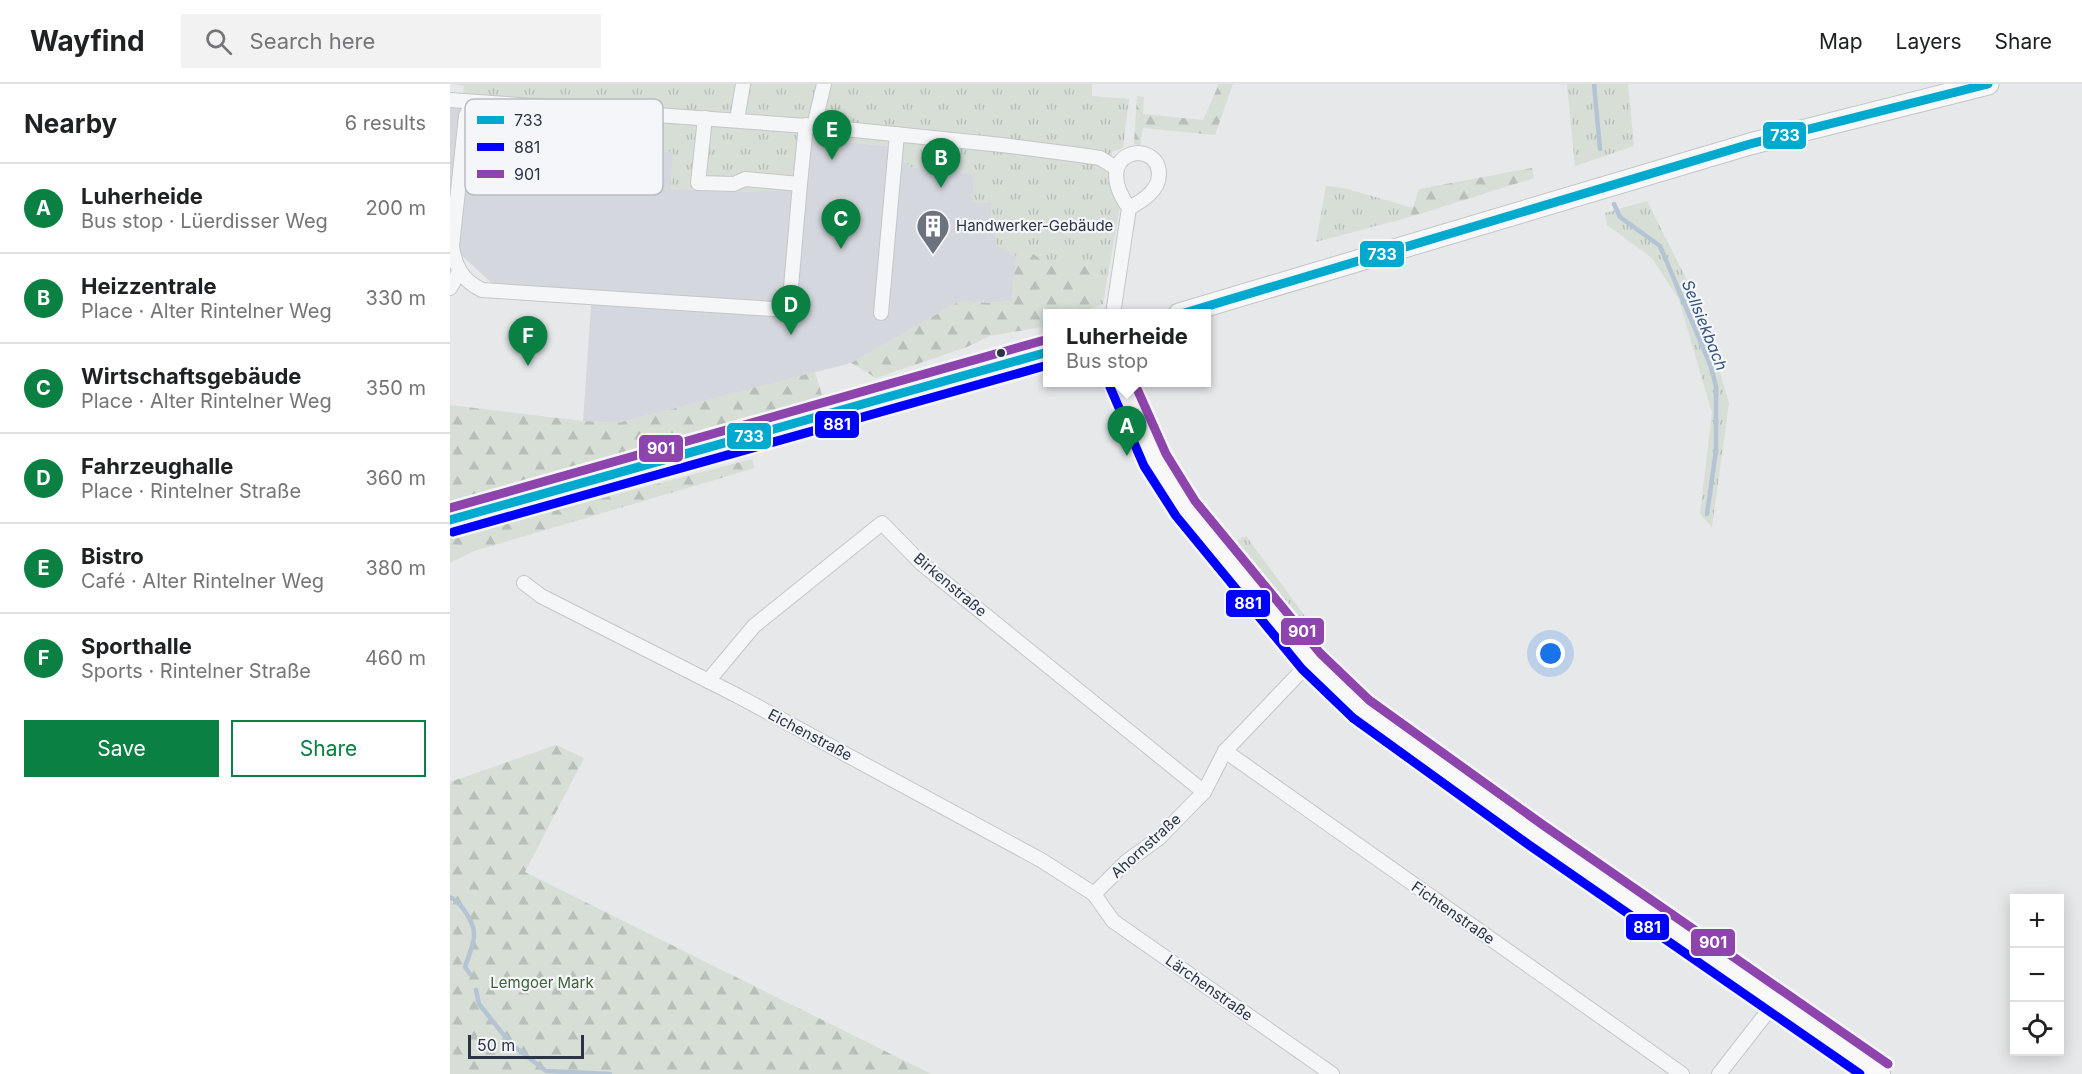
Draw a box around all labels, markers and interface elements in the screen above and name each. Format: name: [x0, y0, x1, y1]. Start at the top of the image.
search box: [181, 14, 601, 68]
text: Wayfind: [30, 24, 145, 58]
icon: search: [202, 25, 235, 58]
text: Search here: [250, 28, 375, 54]
text: Map: [1819, 29, 1863, 54]
text: Layers: [1896, 29, 1962, 54]
text: Share: [1995, 29, 2052, 54]
legend: [465, 99, 663, 195]
text: Nearby: [24, 108, 117, 139]
text: 733: [514, 110, 543, 130]
pin: E: [812, 110, 851, 160]
text: 6 results: [345, 111, 426, 135]
line badge: 733: [1762, 121, 1807, 150]
text: 733: [1770, 125, 1800, 145]
text: 881: [514, 137, 540, 157]
pin: B: [922, 138, 960, 188]
text: 901: [514, 164, 541, 184]
text: Luherheide: [81, 183, 203, 209]
text: A: [36, 196, 51, 220]
text: 200 m: [365, 196, 426, 220]
pin: C: [822, 200, 860, 249]
building icon: Handwerker-Gebäude: [915, 208, 951, 255]
text: Bus stop · Lüerdisser Weg: [81, 209, 328, 233]
place label: Handwerker-Gebäude: [956, 216, 1113, 235]
line badge: 733: [1359, 240, 1405, 268]
text: 733: [1367, 244, 1397, 264]
text: Heizzentrale: [81, 273, 217, 299]
water label: Sellsiekbach: [1678, 277, 1732, 373]
text: B: [37, 286, 50, 310]
text: 330 m: [366, 286, 426, 310]
pin: D: [772, 286, 810, 335]
text: Place · Alter Rintelner Weg: [81, 299, 332, 323]
popup: [1043, 309, 1211, 387]
pin: F: [508, 316, 548, 366]
text: Luherheide: [1066, 323, 1188, 349]
unlabelled marker: [995, 347, 1007, 359]
text: Bus stop: [1066, 349, 1148, 373]
text: Wirtschaftsgebäude: [81, 363, 301, 389]
text: C: [36, 376, 51, 400]
text: 350 m: [366, 376, 426, 400]
text: Place · Alter Rintelner Weg: [81, 389, 332, 413]
pin: A: [1108, 406, 1146, 456]
line badge: 881: [814, 410, 860, 439]
text: 881: [823, 414, 851, 434]
line badge: 733: [726, 422, 772, 450]
text: 733: [734, 426, 764, 446]
line badge: 901: [638, 434, 684, 463]
text: 901: [647, 438, 675, 458]
text: Fahrzeughalle: [81, 453, 233, 479]
text: D: [36, 466, 51, 490]
text: 360 m: [365, 466, 426, 490]
text: Place · Rintelner Straße: [81, 479, 301, 503]
text: Bistro: [81, 543, 144, 569]
street label: Birkenstraße: [910, 549, 991, 621]
text: E: [37, 556, 50, 580]
text: 380 m: [366, 556, 426, 580]
text: Café · Alter Rintelner Weg: [81, 569, 324, 593]
line badge: 881: [1225, 589, 1271, 618]
text: 881: [1234, 593, 1262, 613]
line badge: 901: [1280, 617, 1325, 646]
text: 901: [1288, 621, 1316, 641]
text: Sporthalle: [81, 633, 192, 659]
your location: [1536, 639, 1565, 668]
text: F: [38, 646, 49, 670]
text: 460 m: [365, 646, 426, 670]
text: Sports · Rintelner Straße: [81, 659, 311, 683]
street label: Eichenstraße: [765, 704, 856, 765]
button: Save: [24, 720, 219, 777]
button: Share: [231, 720, 426, 777]
street label: Ahornstraße: [1107, 809, 1185, 882]
street label: Fichtenstraße: [1408, 877, 1499, 948]
map controls: [2010, 894, 2064, 1056]
button: +: [2010, 894, 2064, 948]
line badge: 881: [1625, 913, 1670, 941]
text: 881: [1633, 917, 1661, 937]
line badge: 901: [1690, 928, 1736, 957]
text: 901: [1699, 932, 1727, 952]
button: −: [2010, 948, 2064, 1002]
street label: Lärchenstraße: [1162, 950, 1257, 1025]
park label: Lemgoer Mark: [490, 973, 594, 992]
button: locate: [2010, 1002, 2064, 1056]
scale bar: [468, 1032, 584, 1060]
text: 50 m: [477, 1035, 515, 1055]

